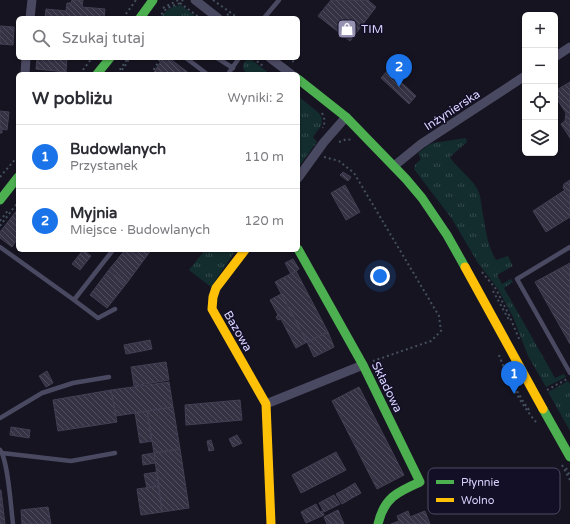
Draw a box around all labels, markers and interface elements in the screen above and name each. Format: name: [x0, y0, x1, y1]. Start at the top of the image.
map controls: [522, 12, 558, 156]
button: +: [522, 12, 558, 48]
search box: [16, 16, 300, 60]
shop icon: TIM: [336, 18, 358, 40]
place label: TIM: [361, 22, 383, 36]
icon: search: [30, 27, 52, 49]
text: Szukaj tutaj: [62, 29, 145, 47]
button: −: [522, 48, 558, 84]
pin: 2: [386, 54, 412, 87]
button: locate: [522, 84, 558, 120]
street label: Inżynierska: [422, 87, 482, 133]
text: W pobliżu: [32, 88, 113, 109]
text: Wyniki: 2: [228, 90, 284, 106]
button: layers: [522, 120, 558, 156]
text: Budowlanych: [70, 140, 166, 158]
text: 1: [41, 149, 49, 165]
text: 110 m: [244, 149, 284, 165]
text: Przystanek: [70, 158, 138, 174]
text: Myjnia: [70, 204, 118, 222]
text: 2: [41, 213, 49, 229]
text: 120 m: [244, 213, 284, 229]
text: Miejsce · Budowlanych: [70, 222, 210, 238]
your location: [370, 266, 390, 286]
street label: Bazowa: [221, 308, 255, 354]
street label: Składowa: [369, 359, 405, 415]
pin: 1: [501, 361, 527, 394]
legend: [428, 468, 560, 514]
text: Płynnie: [461, 476, 500, 489]
text: Wolno: [461, 494, 495, 507]

